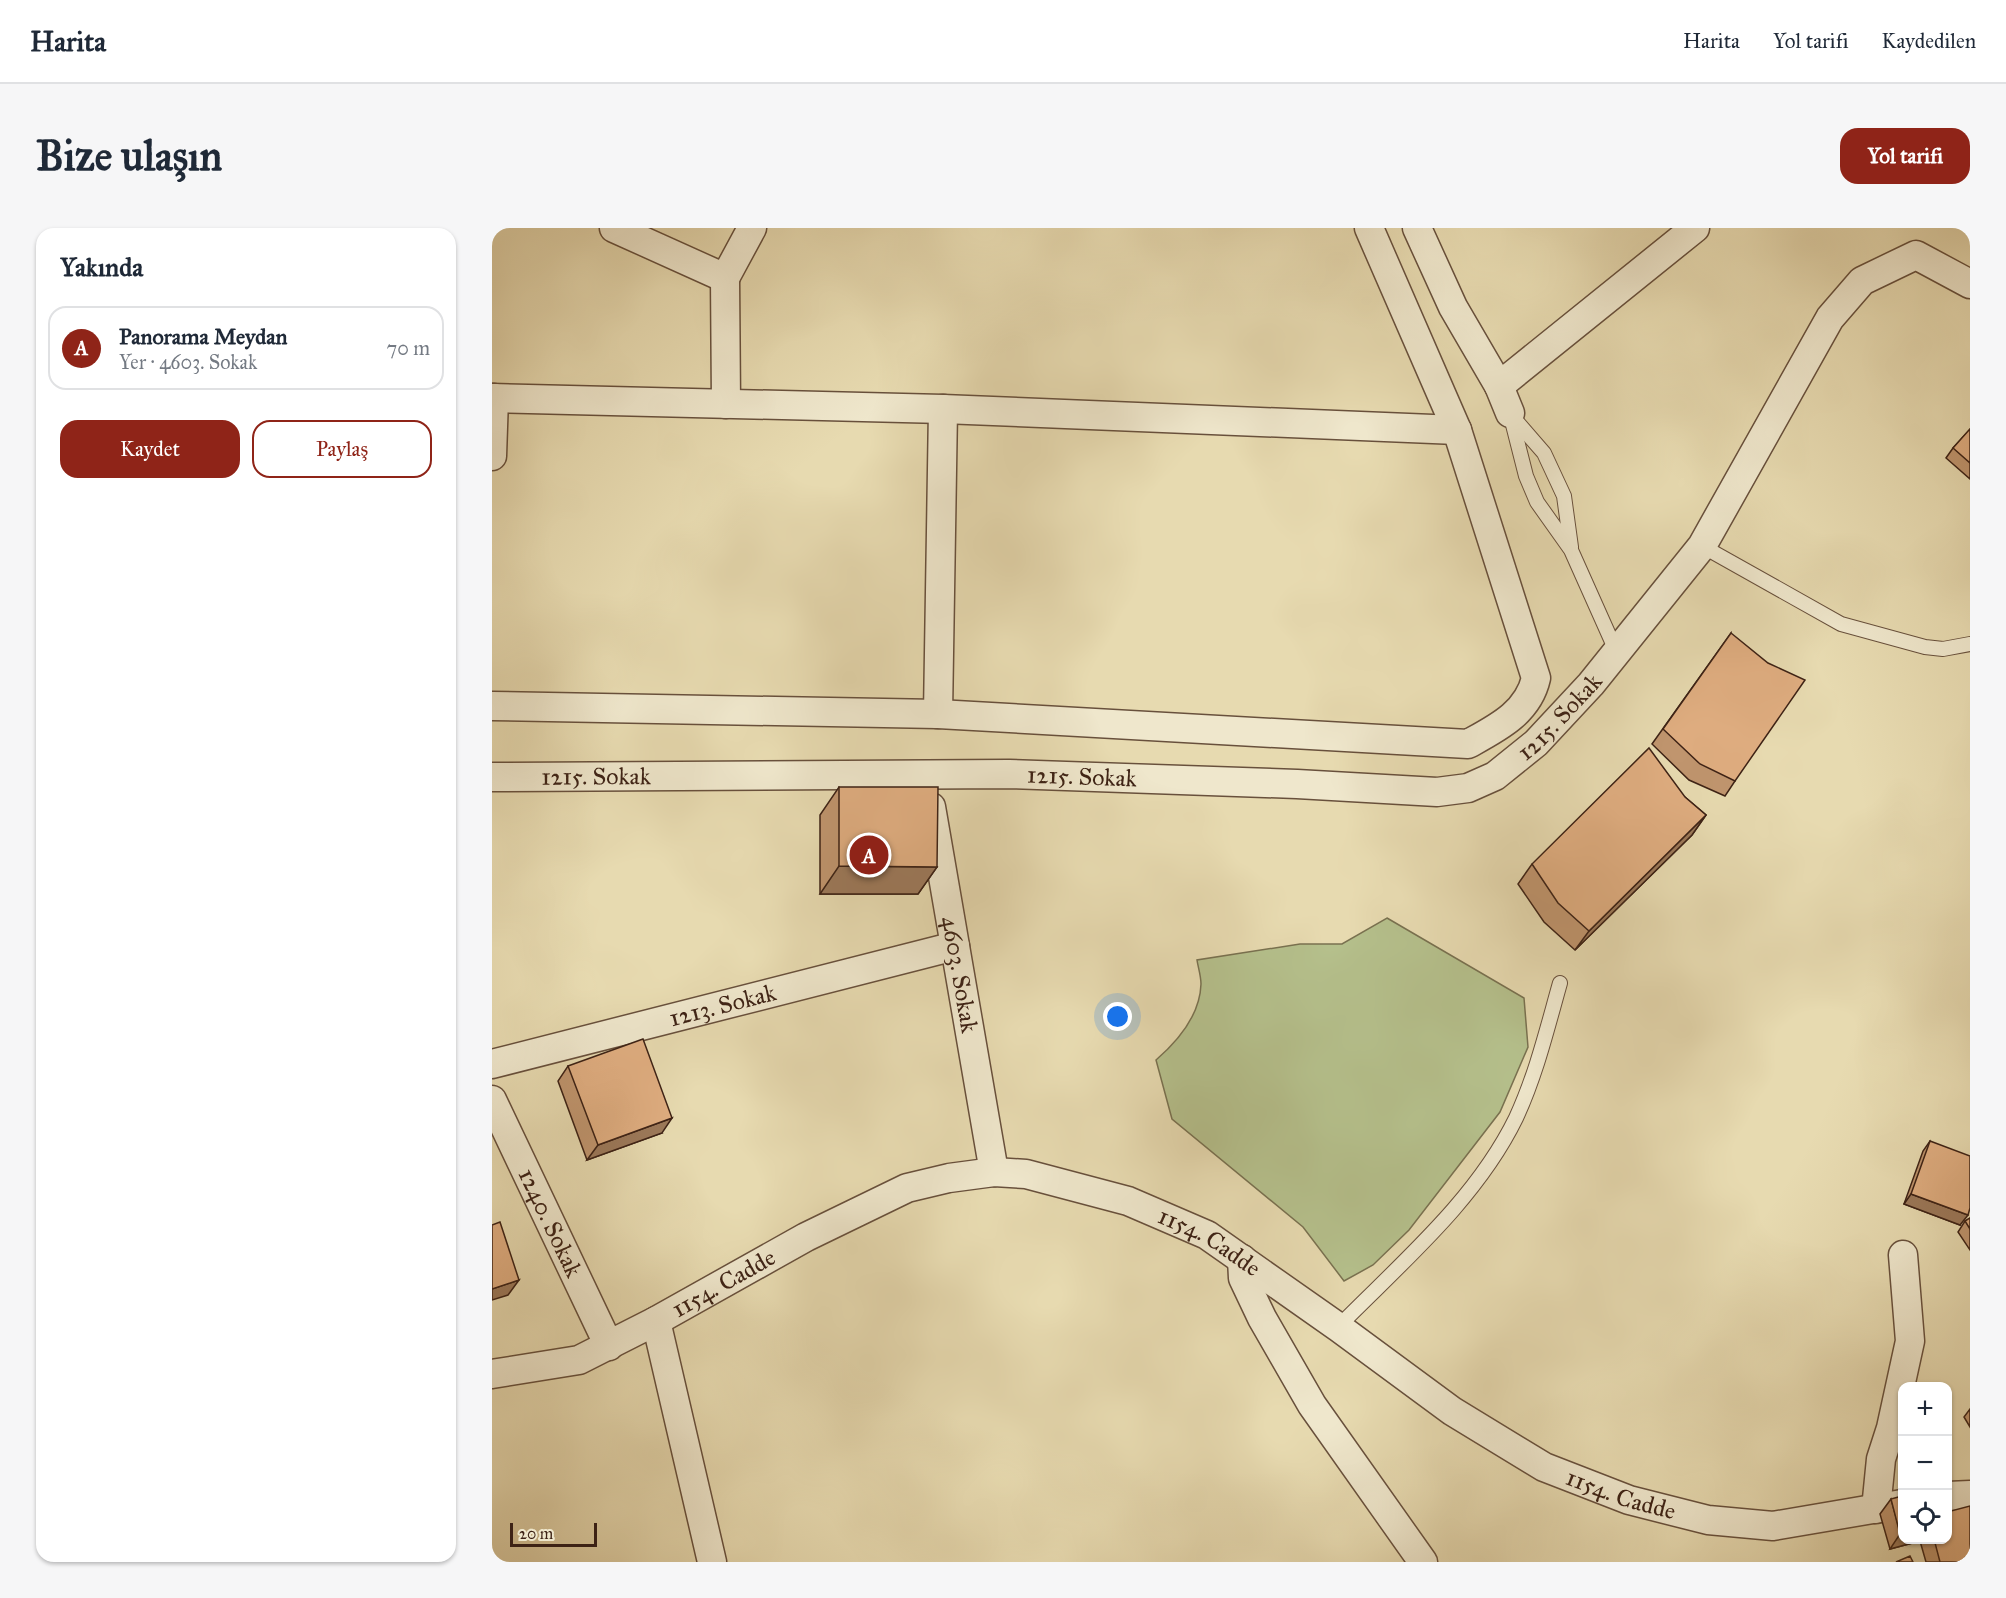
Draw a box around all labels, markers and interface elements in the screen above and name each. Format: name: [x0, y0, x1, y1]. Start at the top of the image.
text: Harita: [30, 24, 106, 59]
text: Harita: [1683, 28, 1740, 54]
text: Yol tarifi: [1773, 28, 1849, 54]
text: Kaydedilen: [1882, 28, 1976, 54]
button: Yol tarifi: [1840, 128, 1970, 184]
text: Bize ulaşın: [36, 130, 222, 182]
text: Yakında: [60, 251, 143, 283]
text: Panorama Meydan: [119, 323, 287, 350]
text: A: [75, 336, 88, 360]
text: 70 m: [387, 336, 430, 360]
text: Yer · 4603. Sokak: [119, 350, 257, 374]
button: Kaydet: [60, 420, 240, 478]
button: Paylaş: [252, 420, 432, 478]
street label: 1215. Sokak: [1511, 667, 1609, 767]
street label: 1215. Sokak: [1027, 760, 1138, 793]
street label: 1215. Sokak: [541, 761, 652, 792]
pin: A: [850, 832, 889, 878]
street label: 4603. Sokak: [935, 914, 985, 1036]
street label: 1213. Sokak: [666, 977, 780, 1033]
your location: [1103, 1002, 1132, 1031]
street label: 1240. Sokak: [512, 1163, 590, 1283]
street label: 1154. Cadde: [1154, 1201, 1267, 1283]
street label: 1154. Cadde: [667, 1242, 781, 1324]
map controls: [1898, 1382, 1952, 1544]
button: +: [1898, 1382, 1952, 1436]
button: −: [1898, 1436, 1952, 1490]
street label: 1154. Cadde: [1562, 1462, 1679, 1526]
button: locate: [1898, 1490, 1952, 1544]
scale bar: [510, 1520, 597, 1548]
text: 20 m: [519, 1524, 553, 1543]

